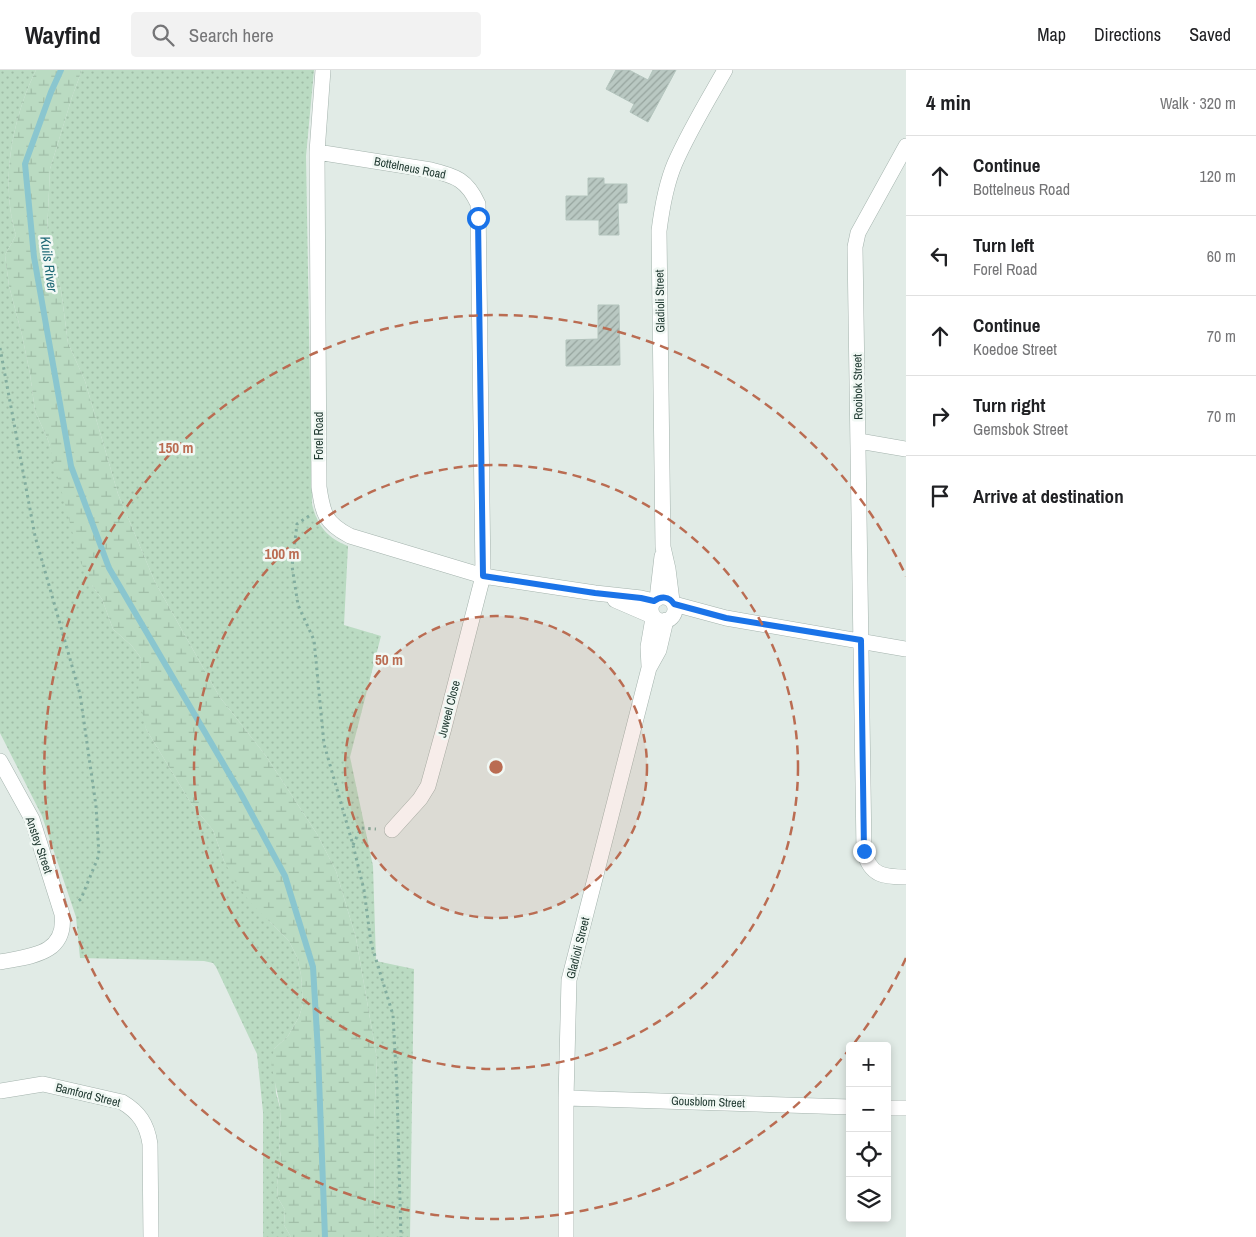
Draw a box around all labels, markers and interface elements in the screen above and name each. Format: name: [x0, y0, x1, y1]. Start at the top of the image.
search box: [131, 12, 481, 57]
text: Wayfind: [25, 19, 101, 51]
icon: search: [149, 21, 177, 49]
text: Search here: [189, 22, 274, 48]
text: Map: [1037, 22, 1066, 47]
text: Directions: [1094, 22, 1161, 47]
text: Saved: [1189, 22, 1231, 47]
text: 4 min: [926, 88, 971, 117]
text: Walk · 320 m: [1160, 92, 1236, 114]
text: Continue: [973, 152, 1041, 178]
street label: Bottelneus Road: [373, 153, 447, 183]
icon: ahead: [926, 162, 954, 190]
text: 120 m: [1200, 165, 1236, 187]
text: Bottelneus Road: [973, 178, 1070, 200]
route start: [467, 207, 490, 230]
text: Turn left: [973, 232, 1034, 258]
water label: Kuils River: [36, 235, 62, 294]
icon: left: [926, 242, 954, 270]
text: 60 m: [1207, 245, 1236, 267]
text: Forel Road: [973, 258, 1037, 280]
street label: Gladioli Street: [651, 269, 669, 333]
text: Continue: [973, 312, 1041, 338]
icon: ahead: [926, 322, 954, 350]
text: 70 m: [1207, 325, 1236, 347]
text: Koedoe Street: [973, 338, 1057, 360]
street label: Rooibok Street: [849, 354, 867, 420]
text: Turn right: [973, 392, 1045, 418]
icon: right: [926, 402, 954, 430]
text: 70 m: [1207, 405, 1236, 427]
street label: Forel Road: [311, 412, 327, 460]
text: Gemsbok Street: [973, 418, 1068, 440]
text: 150 m: [159, 437, 193, 458]
icon: arrive: [926, 482, 954, 510]
text: Arrive at destination: [973, 483, 1124, 509]
text: 100 m: [265, 543, 299, 564]
text: 50 m: [375, 649, 403, 670]
street label: Juweel Close: [434, 679, 464, 739]
centre of rings: [487, 758, 505, 776]
street label: Anstey Street: [21, 814, 56, 876]
route end: [853, 840, 876, 863]
street label: Gladioli Street: [563, 915, 593, 980]
map controls: [846, 1042, 891, 1222]
button: +: [846, 1042, 891, 1087]
street label: Bamford Street: [54, 1079, 122, 1111]
button: −: [846, 1087, 891, 1132]
street label: Gousblom Street: [671, 1093, 745, 1111]
button: locate: [846, 1132, 891, 1177]
button: layers: [846, 1177, 891, 1222]

